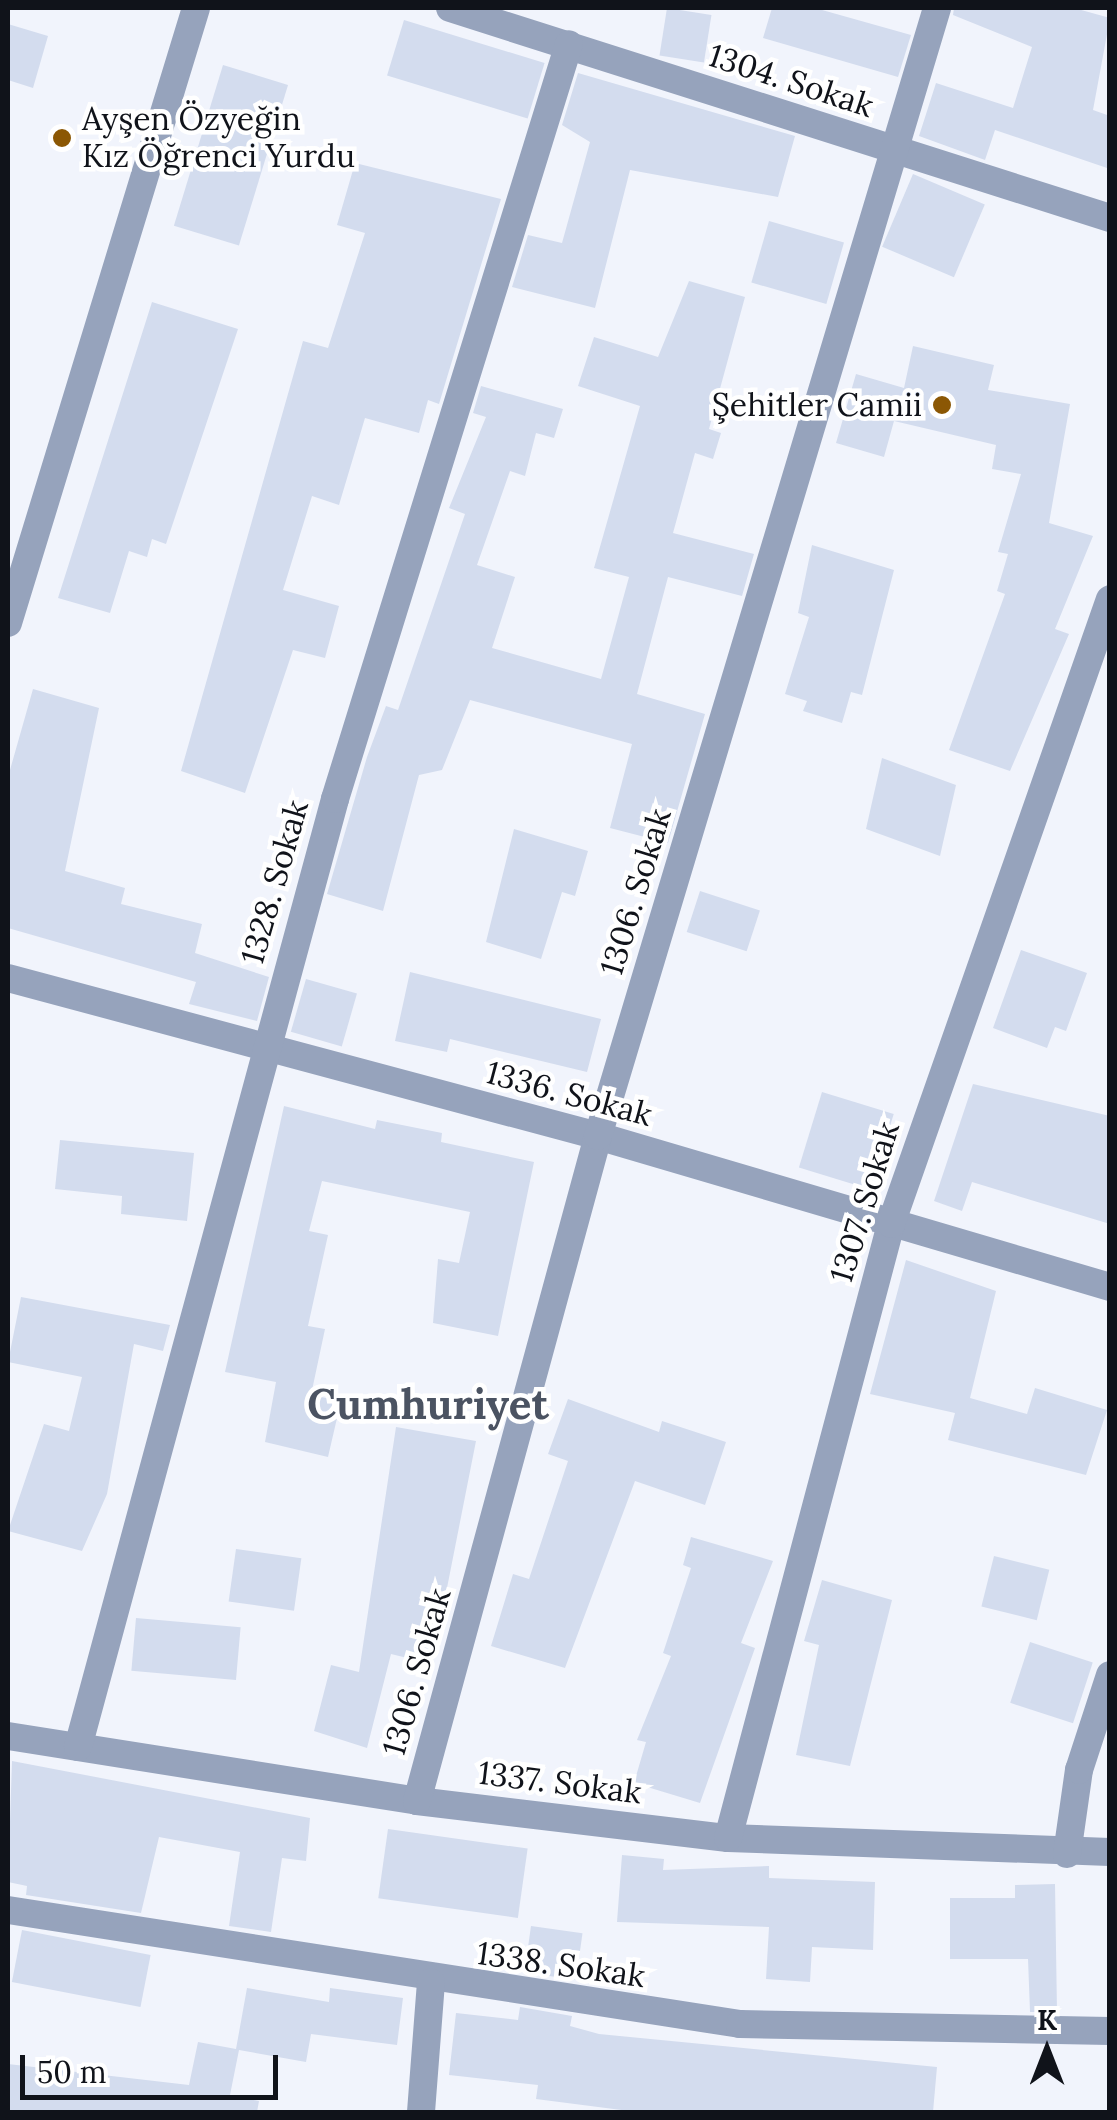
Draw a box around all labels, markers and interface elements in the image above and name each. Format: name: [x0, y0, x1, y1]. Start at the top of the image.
street label: 1304. Sokak: [704, 36, 878, 126]
place label: Ayşen Özyeğin Kız Öğrenci Yurdu: [82, 101, 355, 176]
marker: Ayşen Özyeğin Kız Öğrenci Yurdu: [51, 127, 73, 149]
place label: Şehitler Camii: [712, 386, 922, 424]
marker: Şehitler Camii: [931, 394, 953, 416]
street label: 1328. Sokak: [233, 796, 317, 968]
street label: 1306. Sokak: [593, 804, 679, 980]
street label: 1336. Sokak: [482, 1053, 656, 1135]
street label: 1307. Sokak: [822, 1117, 908, 1287]
district label: Cumhuriyet: [307, 1379, 549, 1429]
street label: 1306. Sokak: [375, 1584, 459, 1760]
street label: 1337. Sokak: [476, 1754, 644, 1812]
street label: 1338. Sokak: [474, 1934, 648, 1996]
north arrow: [997, 2000, 1097, 2100]
text: K: [1037, 2002, 1057, 2038]
scale bar: [25, 2035, 282, 2097]
text: 50 m: [37, 2053, 107, 2091]

